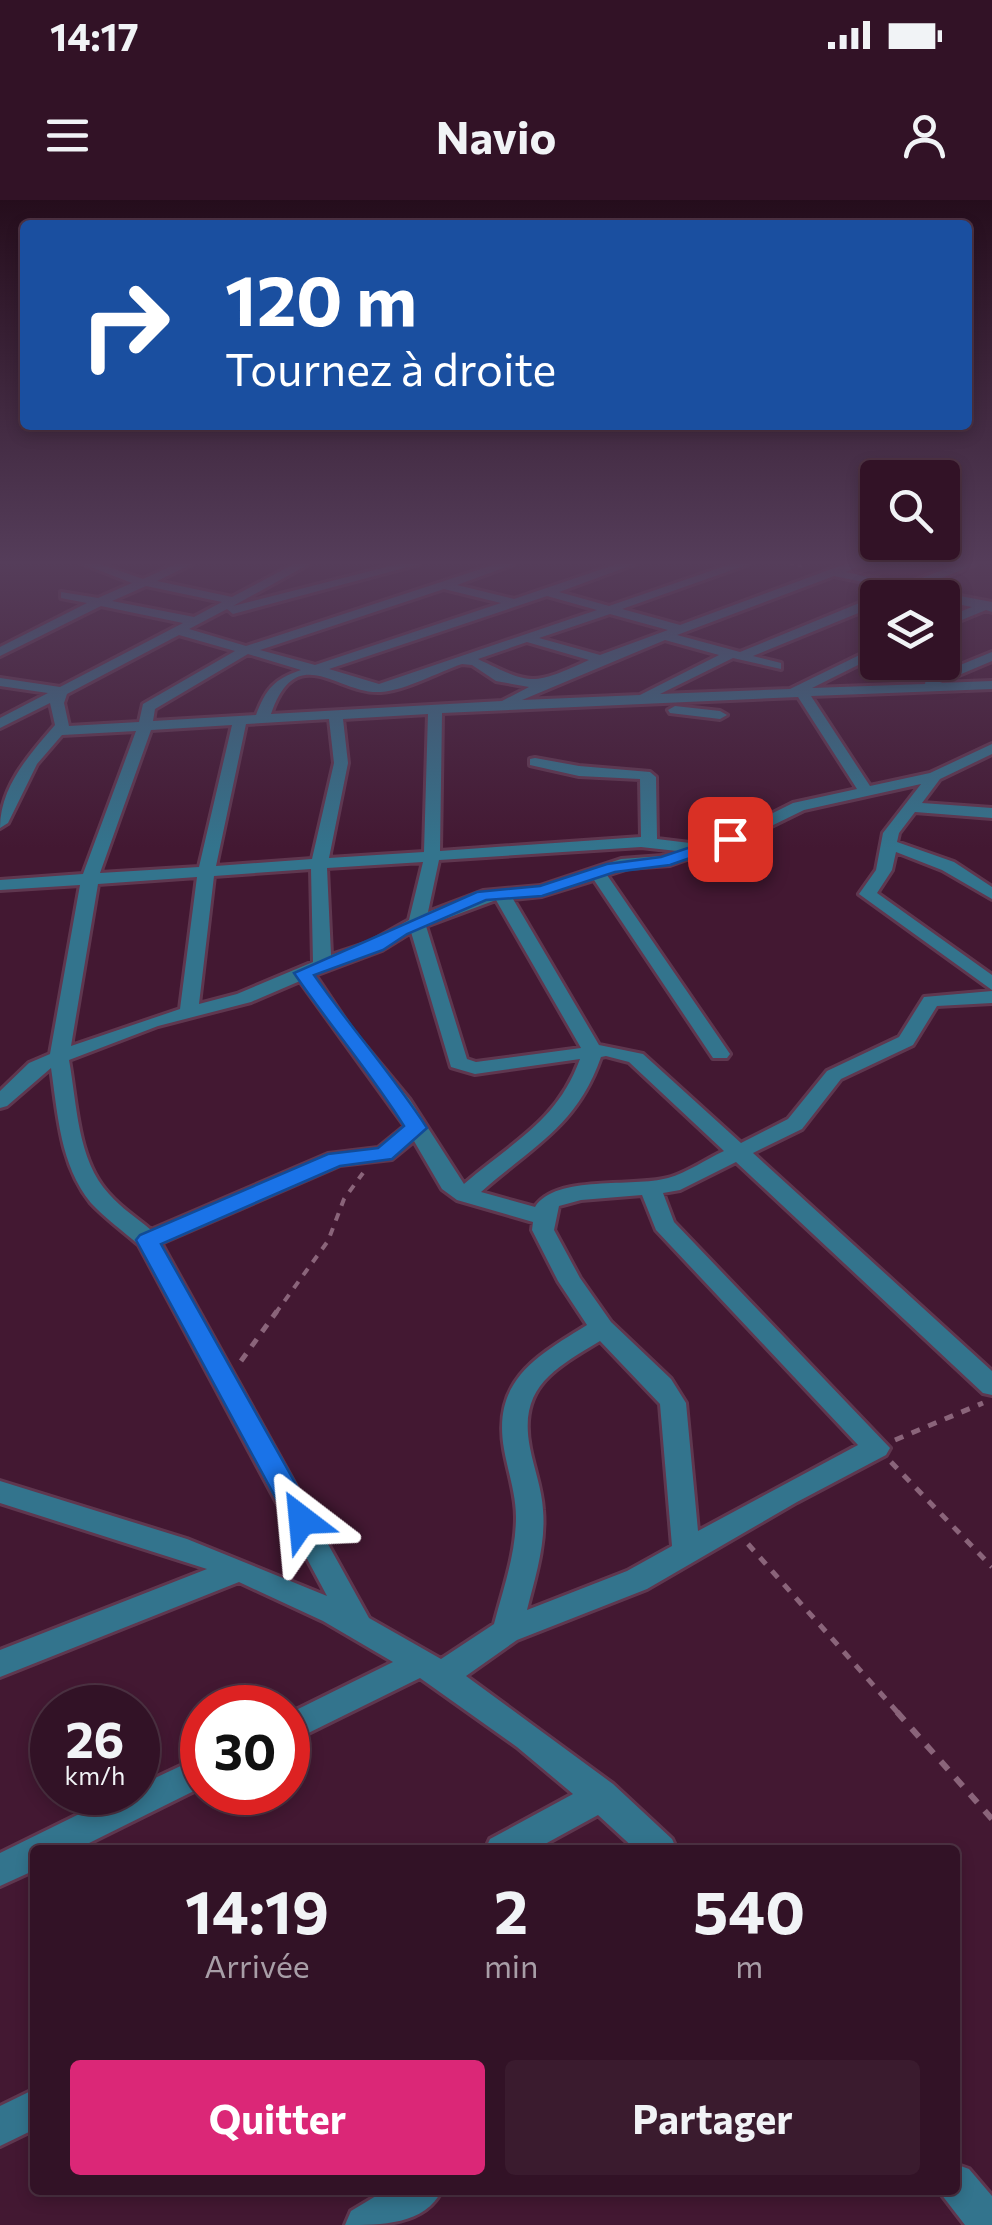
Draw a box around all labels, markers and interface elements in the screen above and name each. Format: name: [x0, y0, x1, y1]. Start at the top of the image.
text: 14:17: [50, 12, 139, 59]
icon: menu: [40, 108, 95, 163]
text: Navio: [436, 108, 556, 163]
icon: person: [897, 108, 952, 163]
text: 120 m: [225, 255, 417, 340]
icon: right: [60, 260, 190, 390]
text: Tournez à droite: [225, 340, 556, 395]
map controls: [860, 460, 960, 680]
button: search: [860, 460, 960, 560]
button: layers: [860, 580, 960, 680]
pin: [688, 797, 773, 882]
icon: arrive: [703, 812, 758, 867]
position arrow: [250, 1468, 354, 1572]
speed limit sign: 30: [180, 1685, 310, 1815]
text: 26: [65, 1707, 124, 1768]
text: km/h: [65, 1760, 125, 1790]
text: 14:19: [185, 1873, 329, 1946]
text: 2: [494, 1873, 528, 1946]
text: 540: [693, 1873, 805, 1946]
text: Arrivée: [204, 1945, 310, 1985]
text: min: [484, 1945, 538, 1985]
text: m: [735, 1945, 763, 1985]
button: Quitter: [70, 2060, 485, 2175]
button: Partager: [505, 2060, 920, 2175]

